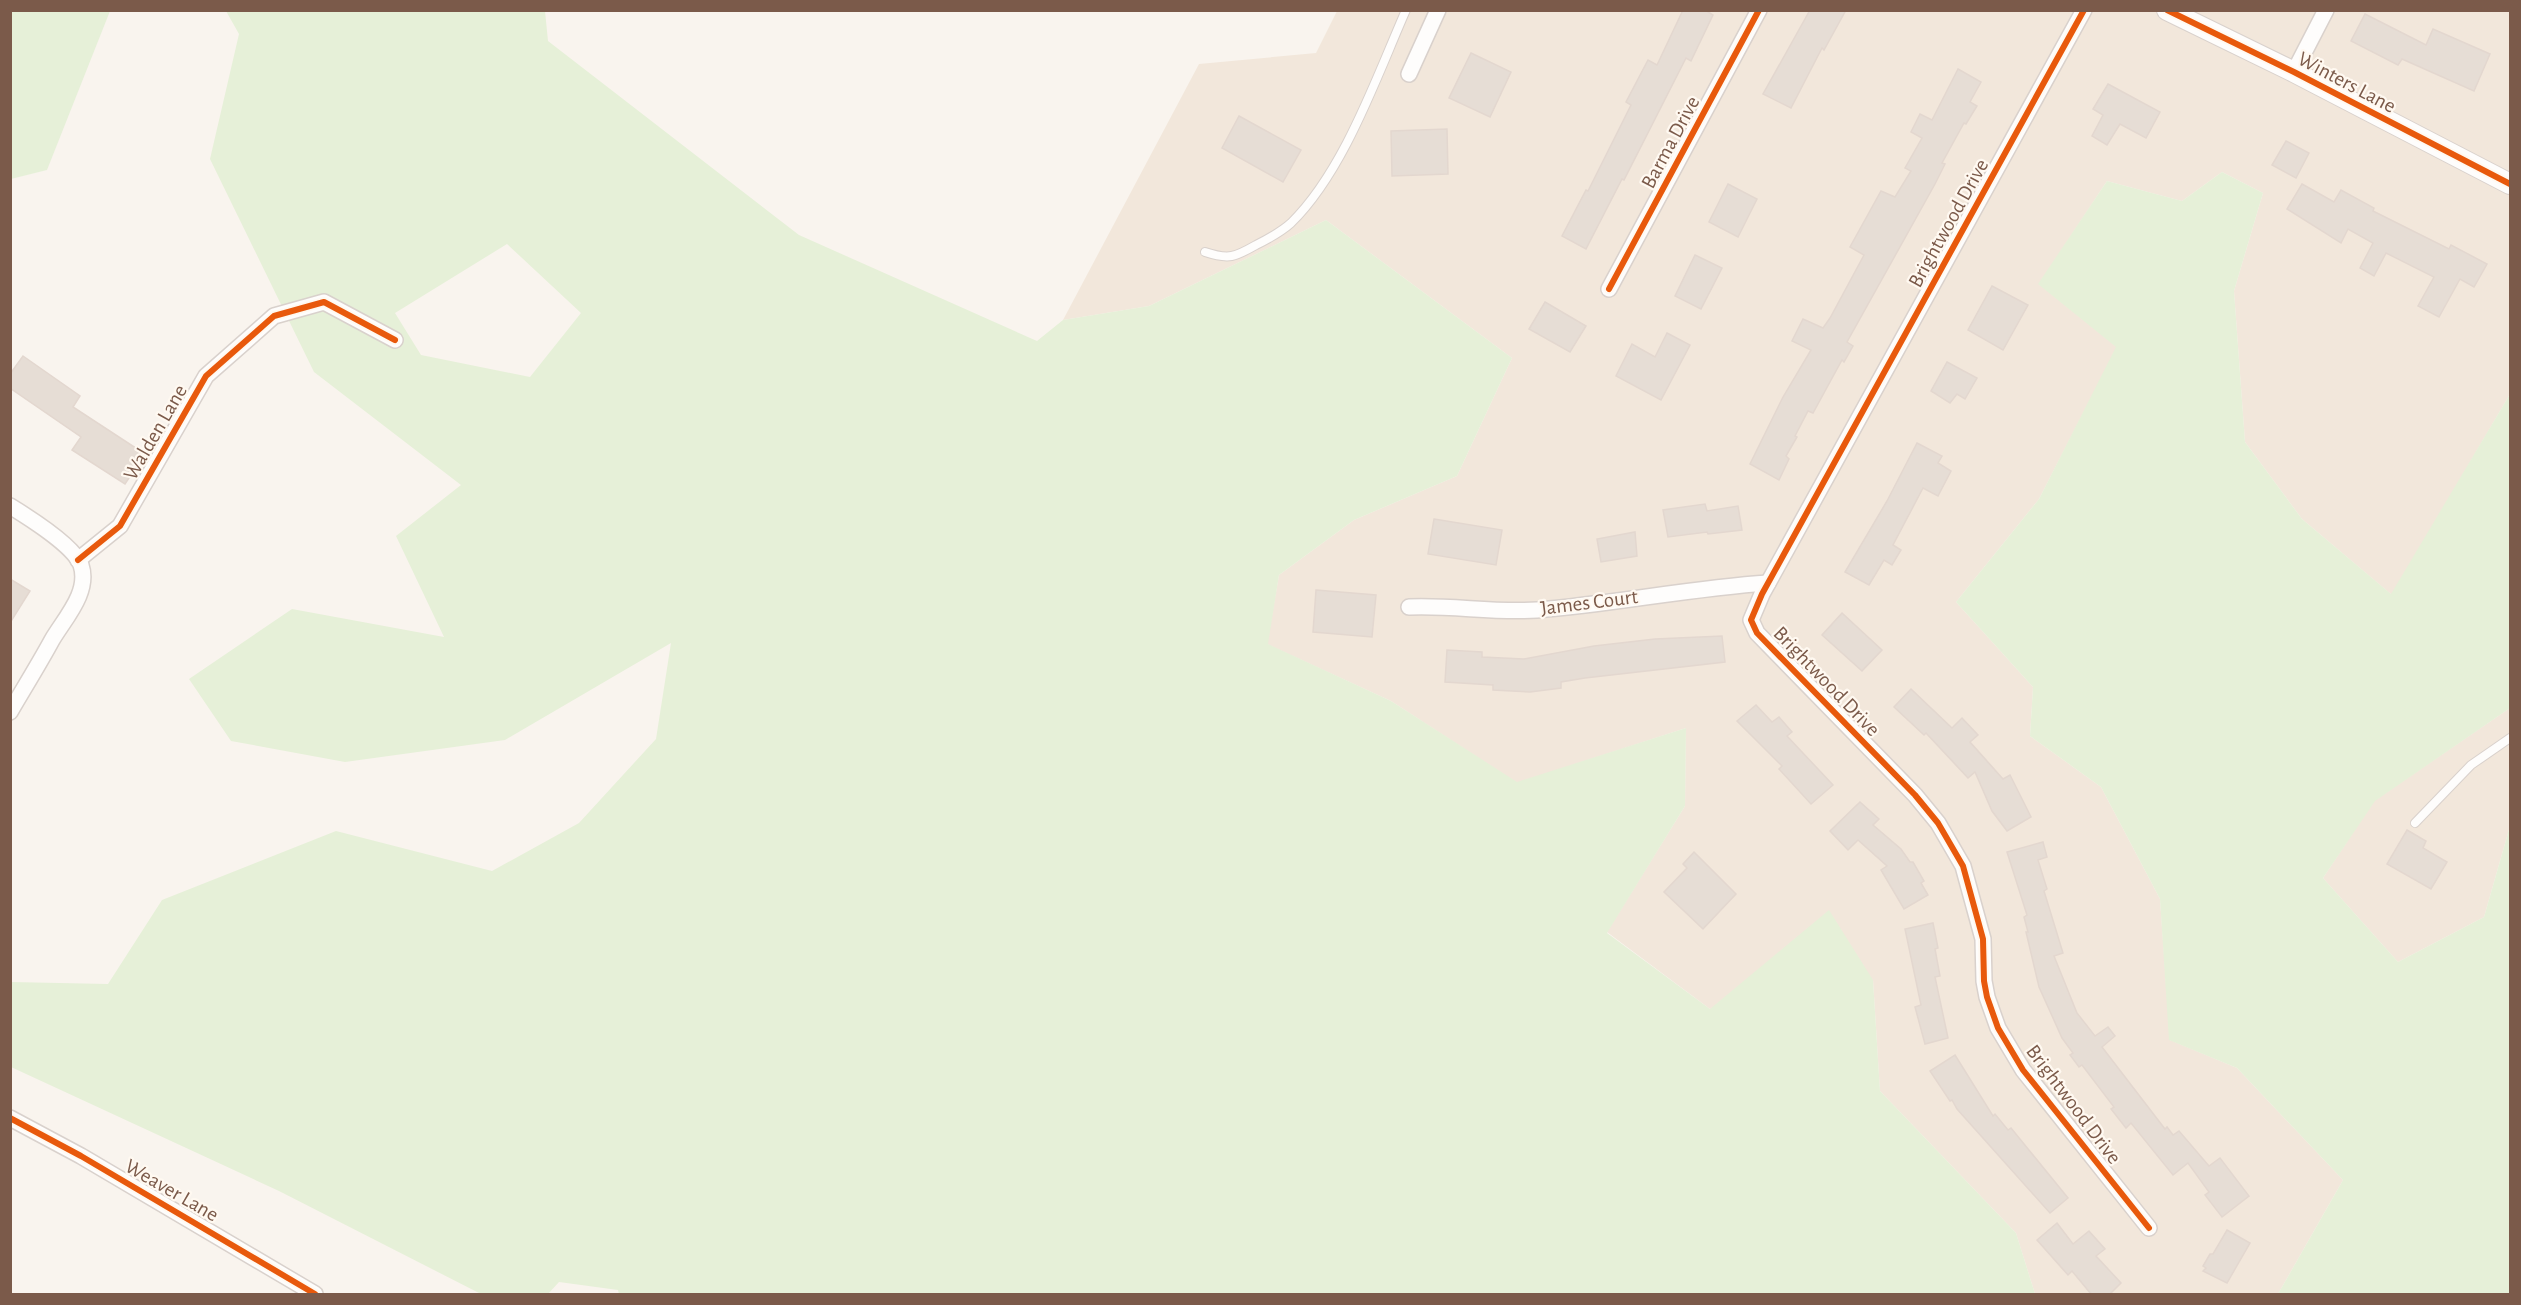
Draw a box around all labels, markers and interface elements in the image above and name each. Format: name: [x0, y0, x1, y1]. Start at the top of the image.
street label: Winters Lane: [2294, 48, 2399, 117]
street label: Barma Drive: [1637, 93, 1703, 192]
street label: Brightwood Drive: [1905, 155, 1992, 291]
street label: Walden Lane: [120, 381, 191, 483]
street label: James Court: [1539, 586, 1639, 619]
street label: Brightwood Drive: [1769, 623, 1884, 740]
street label: Brightwood Drive: [2022, 1041, 2125, 1168]
street label: Weaver Lane: [121, 1155, 222, 1226]

